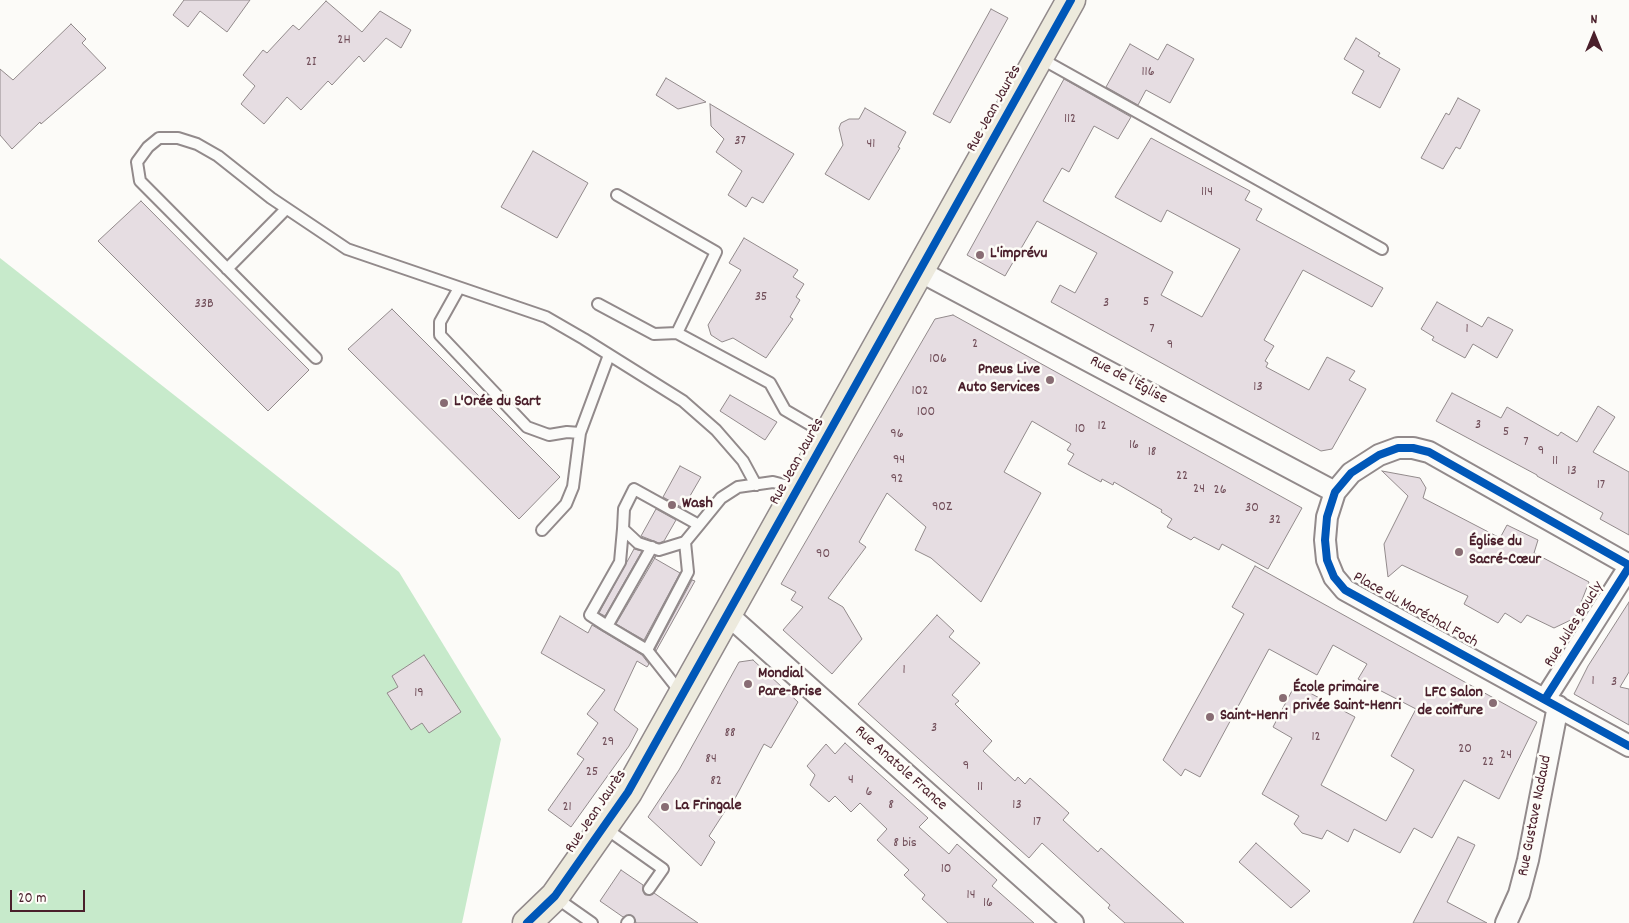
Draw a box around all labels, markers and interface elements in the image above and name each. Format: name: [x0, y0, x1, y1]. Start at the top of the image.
north arrow: [1569, 10, 1619, 60]
text: N: [1591, 10, 1597, 30]
house number: 2H: [337, 33, 351, 49]
house number: 2I: [306, 55, 316, 71]
street label: Rue Jean Jaurès: [963, 62, 1027, 156]
house number: 116: [1142, 65, 1154, 81]
house number: 112: [1064, 112, 1076, 128]
house number: 37: [734, 134, 746, 150]
house number: 41: [867, 137, 875, 153]
house number: 114: [1201, 185, 1213, 201]
place label: L'imprévu: [990, 245, 1047, 265]
marker: L'imprévu: [974, 249, 986, 261]
house number: 35: [755, 290, 767, 306]
house number: 5: [1143, 295, 1149, 311]
house number: 3: [1103, 296, 1109, 312]
house number: 33B: [194, 297, 214, 313]
house number: 7: [1149, 322, 1155, 338]
house number: 1: [1465, 322, 1469, 338]
house number: 2: [972, 337, 978, 353]
house number: 9: [1167, 338, 1173, 354]
house number: 106: [929, 352, 947, 368]
street label: Rue de l'Église: [1086, 352, 1170, 410]
place label: Pneus Live Auto Services: [958, 361, 1040, 399]
marker: Pneus Live Auto Services: [1044, 374, 1056, 386]
house number: 13: [1253, 380, 1263, 396]
house number: 102: [912, 384, 928, 400]
place label: L'Orée du Sart: [454, 393, 541, 413]
marker: L'Orée du Sart: [438, 397, 450, 409]
house number: 100: [917, 405, 935, 421]
street label: Rue Jean Jaurès: [766, 415, 830, 509]
house number: 3: [1475, 418, 1481, 434]
house number: 12: [1097, 419, 1107, 435]
house number: 10: [1075, 422, 1085, 438]
house number: 5: [1503, 425, 1509, 441]
house number: 96: [890, 427, 904, 443]
house number: 7: [1523, 435, 1529, 451]
house number: 16: [1129, 438, 1139, 454]
house number: 9: [1538, 444, 1544, 460]
house number: 18: [1148, 445, 1156, 461]
house number: 94: [893, 453, 905, 469]
house number: 11: [1552, 454, 1558, 470]
house number: 13: [1567, 464, 1577, 480]
house number: 22: [1176, 469, 1188, 485]
house number: 92: [891, 472, 903, 488]
house number: 17: [1597, 478, 1605, 494]
house number: 24: [1193, 482, 1205, 498]
house number: 26: [1214, 483, 1226, 499]
place label: Wash: [682, 495, 713, 515]
marker: Wash: [666, 499, 678, 511]
house number: 90Z: [932, 500, 952, 516]
house number: 30: [1245, 501, 1259, 517]
house number: 32: [1269, 513, 1281, 529]
place label: Église du Sacré-Cœur: [1469, 533, 1541, 571]
marker: Église du Sacré-Cœur: [1453, 546, 1465, 558]
house number: 90: [816, 547, 830, 563]
street label: Place du Maréchal Foch: [1349, 569, 1481, 653]
street label: Rue Jules Boucly: [1541, 578, 1609, 672]
house number: 1: [902, 663, 906, 679]
place label: Mondial Pare-Brise: [758, 665, 821, 703]
house number: 1: [1591, 674, 1595, 690]
house number: 3: [1611, 675, 1617, 691]
marker: Mondial Pare-Brise: [742, 678, 754, 690]
place label: École primaire privée Saint-Henri: [1293, 679, 1401, 717]
place label: LFC Salon de coiffure: [1418, 684, 1483, 722]
house number: 19: [414, 686, 424, 702]
marker: École primaire privée Saint-Henri: [1277, 692, 1289, 704]
marker: LFC Salon de coiffure: [1487, 697, 1499, 709]
place label: Saint-Henri: [1220, 707, 1288, 727]
marker: Saint-Henri: [1204, 711, 1216, 723]
house number: 3: [931, 721, 937, 737]
street label: Rue Anatole France: [850, 722, 950, 816]
house number: 88: [724, 726, 736, 742]
house number: 12: [1311, 730, 1321, 746]
house number: 29: [602, 735, 614, 751]
house number: 20: [1458, 742, 1472, 758]
house number: 24: [1500, 748, 1512, 764]
house number: 84: [705, 752, 717, 768]
street label: Rue Gustave Nadaud: [1515, 754, 1557, 878]
house number: 22: [1482, 755, 1494, 771]
house number: 9: [963, 759, 969, 775]
house number: 25: [586, 765, 598, 781]
street label: Rue Jean Jaurès: [562, 767, 632, 857]
house number: 4: [848, 773, 854, 789]
house number: 82: [710, 774, 722, 790]
house number: 11: [977, 780, 983, 796]
house number: 6: [866, 785, 872, 801]
place label: La Fringale: [675, 797, 741, 817]
house number: 8: [888, 798, 894, 814]
house number: 13: [1012, 798, 1022, 814]
house number: 21: [562, 800, 572, 816]
marker: La Fringale: [659, 801, 671, 813]
house number: 17: [1033, 815, 1041, 831]
house number: 8 bis: [893, 836, 917, 852]
house number: 10: [941, 862, 951, 878]
scale bar: [12, 880, 88, 912]
text: 20 m: [18, 888, 46, 910]
house number: 14: [967, 888, 975, 904]
house number: 16: [983, 896, 993, 912]

